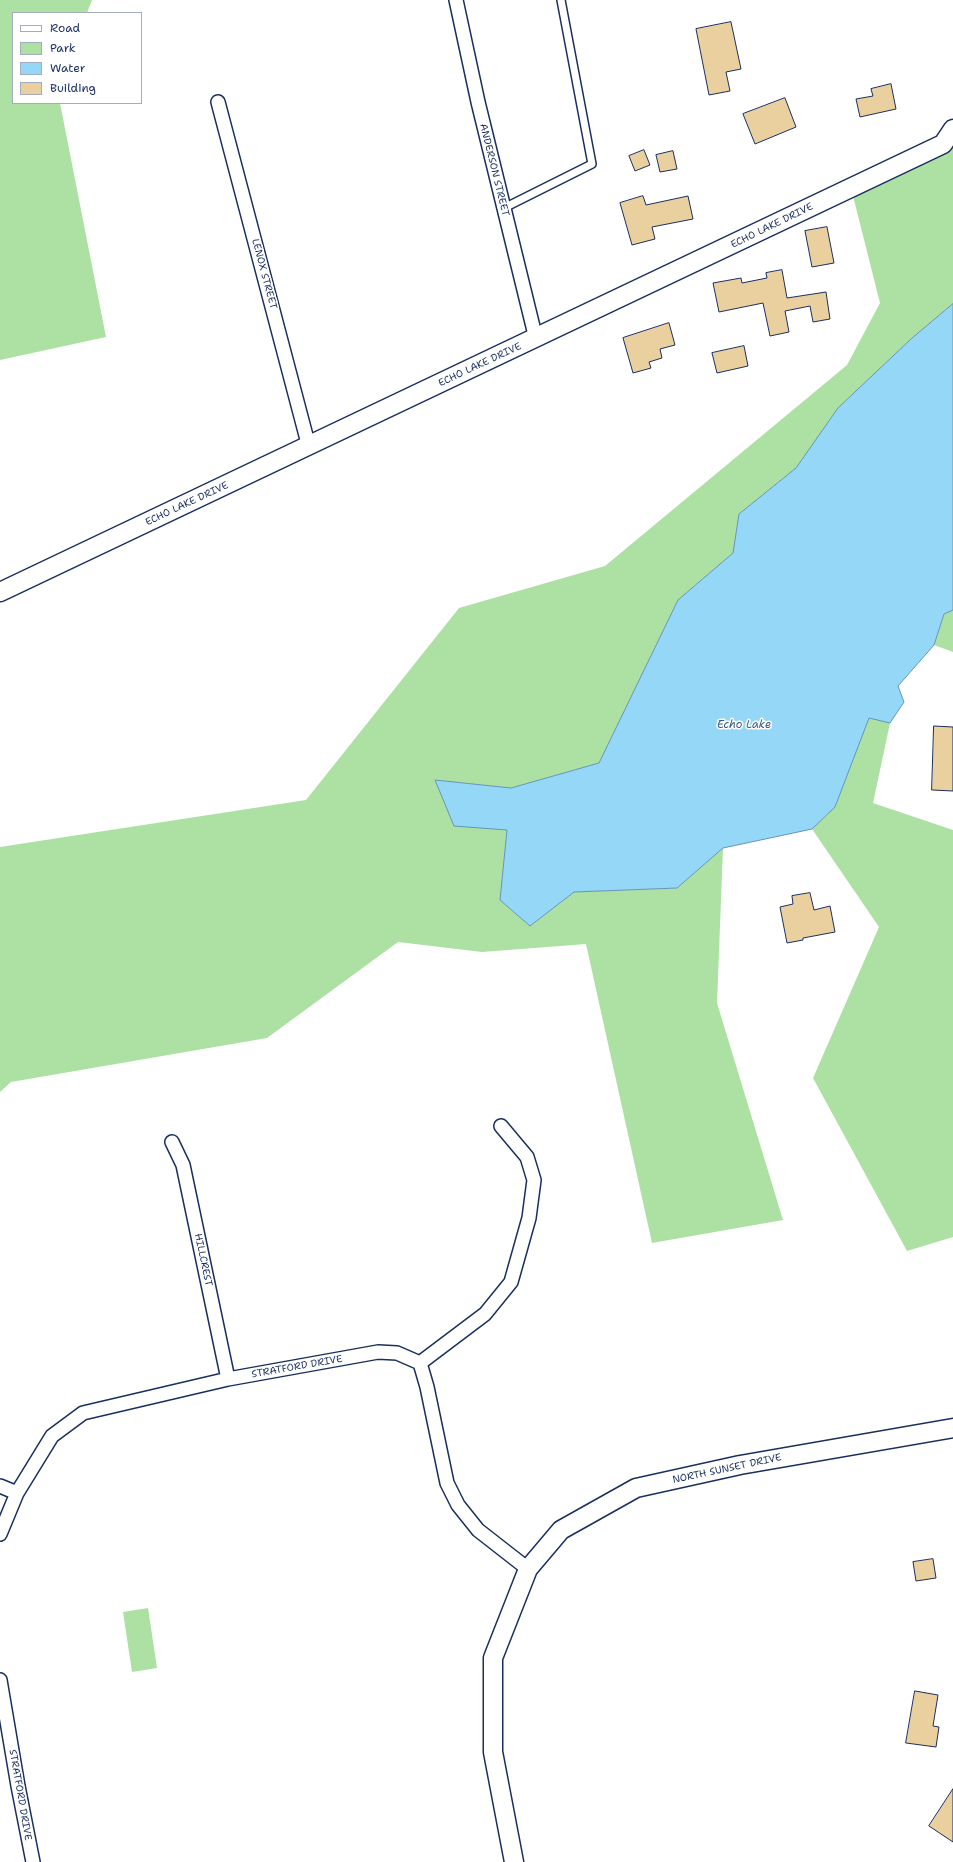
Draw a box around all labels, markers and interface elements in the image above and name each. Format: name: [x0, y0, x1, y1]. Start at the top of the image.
legend: [12, 12, 142, 104]
text: Road: [50, 20, 80, 36]
text: Park: [50, 40, 76, 56]
text: Water: [50, 60, 85, 76]
text: Building: [50, 80, 96, 96]
street label: ANDERSON STREET: [477, 123, 511, 217]
street label: ECHO LAKE DRIVE: [729, 201, 815, 251]
street label: LENOX STREET: [249, 237, 279, 311]
street label: ECHO LAKE DRIVE: [437, 341, 523, 389]
street label: ECHO LAKE DRIVE: [144, 480, 230, 528]
water label: Echo Lake: [717, 718, 771, 732]
street label: HILLCREST: [192, 1233, 214, 1287]
street label: STRATFORD DRIVE: [251, 1353, 343, 1381]
street label: NORTH SUNSET DRIVE: [671, 1452, 783, 1486]
street label: STRATFORD DRIVE: [6, 1749, 34, 1841]

